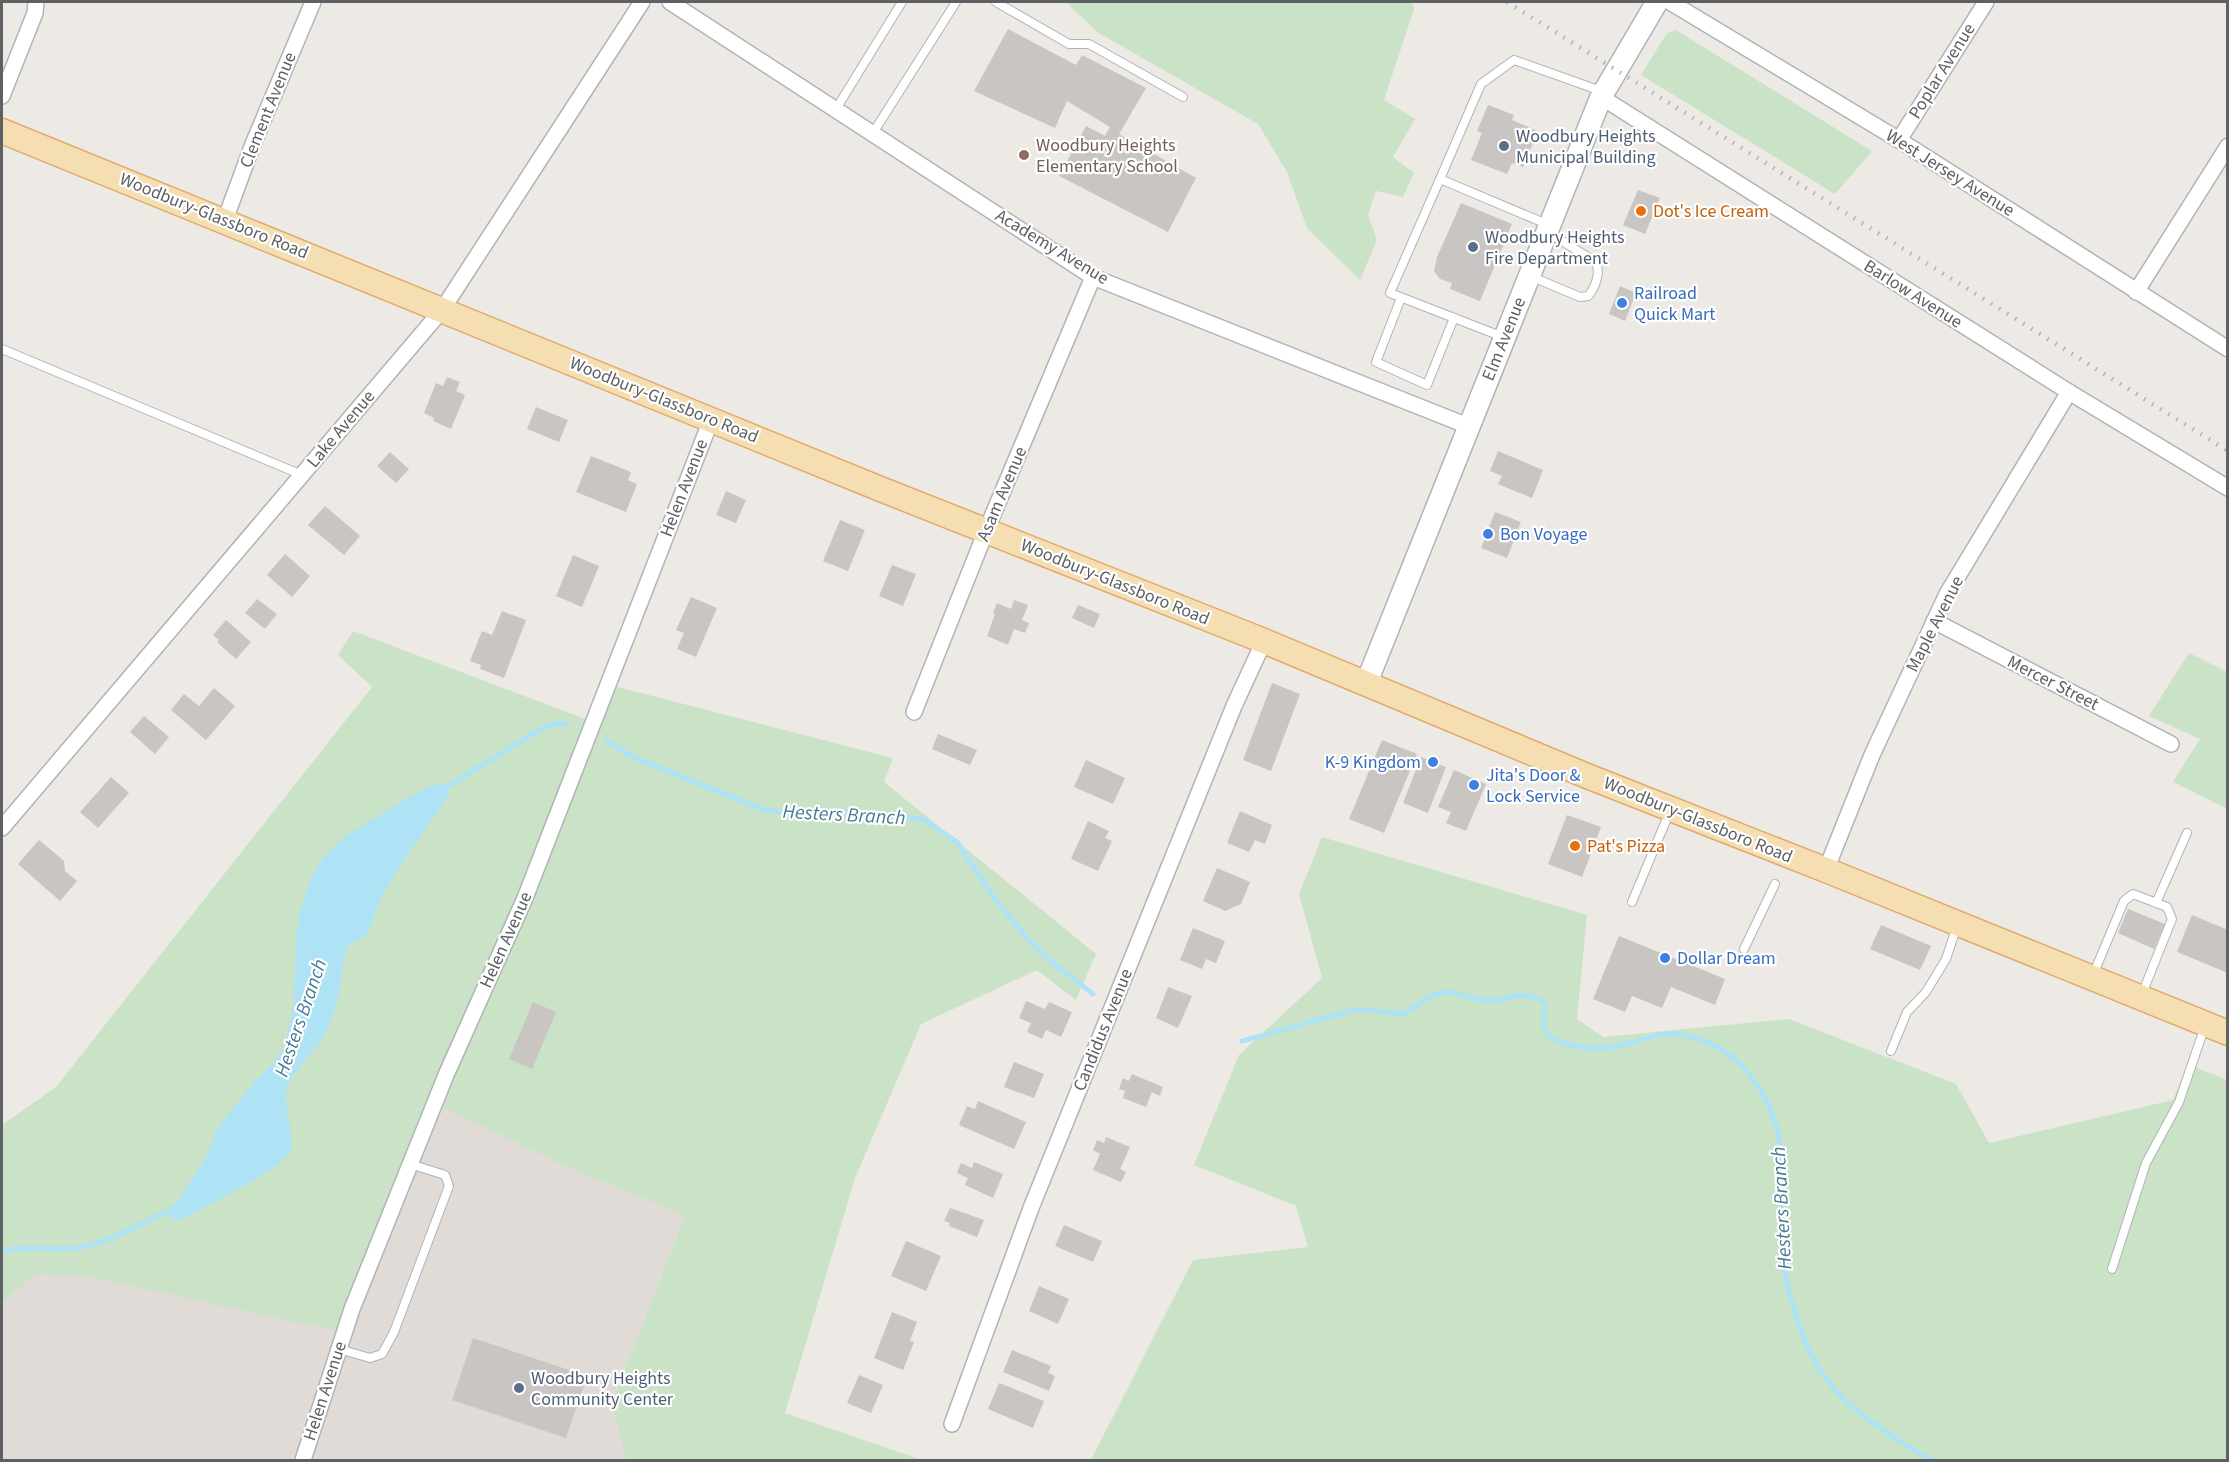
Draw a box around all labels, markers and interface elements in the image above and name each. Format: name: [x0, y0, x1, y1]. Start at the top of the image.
street label: Poplar Avenue: [1903, 18, 1981, 124]
street label: Clement Avenue: [233, 48, 303, 172]
street label: West Jersey Avenue: [1881, 123, 2019, 223]
place label: Woodbury Heights Municipal Building: [1516, 124, 1656, 170]
place label: Woodbury Heights Elementary School: [1036, 133, 1178, 179]
marker: Woodbury Heights Municipal Building: [1497, 139, 1511, 153]
marker: Woodbury Heights Elementary School: [1017, 148, 1031, 162]
street label: Woodbury-Glassboro Road: [116, 167, 312, 265]
place label: Dot's Ice Cream: [1653, 199, 1769, 224]
street label: Academy Avenue: [991, 203, 1113, 291]
marker: Dot's Ice Cream: [1634, 204, 1648, 218]
place label: Woodbury Heights Fire Department: [1485, 225, 1625, 271]
marker: Woodbury Heights Fire Department: [1466, 240, 1480, 254]
street label: Barlow Avenue: [1859, 254, 1967, 334]
place label: Railroad Quick Mart: [1634, 281, 1715, 327]
street label: Elm Avenue: [1476, 293, 1532, 385]
marker: Railroad Quick Mart: [1615, 296, 1629, 310]
street label: Woodbury-Glassboro Road: [566, 351, 762, 449]
street label: Lake Avenue: [301, 385, 381, 473]
street label: Helen Avenue: [654, 435, 714, 541]
street label: Asam Avenue: [971, 443, 1033, 545]
place label: Bon Voyage: [1500, 522, 1587, 547]
marker: Bon Voyage: [1481, 527, 1495, 541]
street label: Woodbury-Glassboro Road: [1017, 533, 1213, 631]
street label: Maple Avenue: [1900, 572, 1970, 676]
street label: Mercer Street: [2003, 649, 2103, 717]
place label: K-9 Kingdom: [1325, 750, 1421, 775]
marker: K-9 Kingdom: [1426, 755, 1440, 769]
place label: Jita's Door & Lock Service: [1486, 763, 1581, 809]
street label: Woodbury-Glassboro Road: [1600, 771, 1796, 869]
marker: Jita's Door & Lock Service: [1467, 778, 1481, 792]
water label: Hesters Branch: [782, 798, 906, 832]
place label: Pat's Pizza: [1587, 834, 1665, 859]
marker: Pat's Pizza: [1568, 839, 1582, 853]
street label: Helen Avenue: [474, 888, 538, 992]
place label: Dollar Dream: [1677, 946, 1776, 971]
marker: Dollar Dream: [1658, 951, 1672, 965]
water label: Hesters Branch: [268, 955, 334, 1081]
street label: Candidus Avenue: [1067, 965, 1139, 1095]
water label: Hesters Branch: [1765, 1146, 1799, 1270]
street label: Helen Avenue: [297, 1338, 353, 1444]
place label: Woodbury Heights Community Center: [531, 1366, 674, 1412]
marker: Woodbury Heights Community Center: [512, 1381, 526, 1395]

